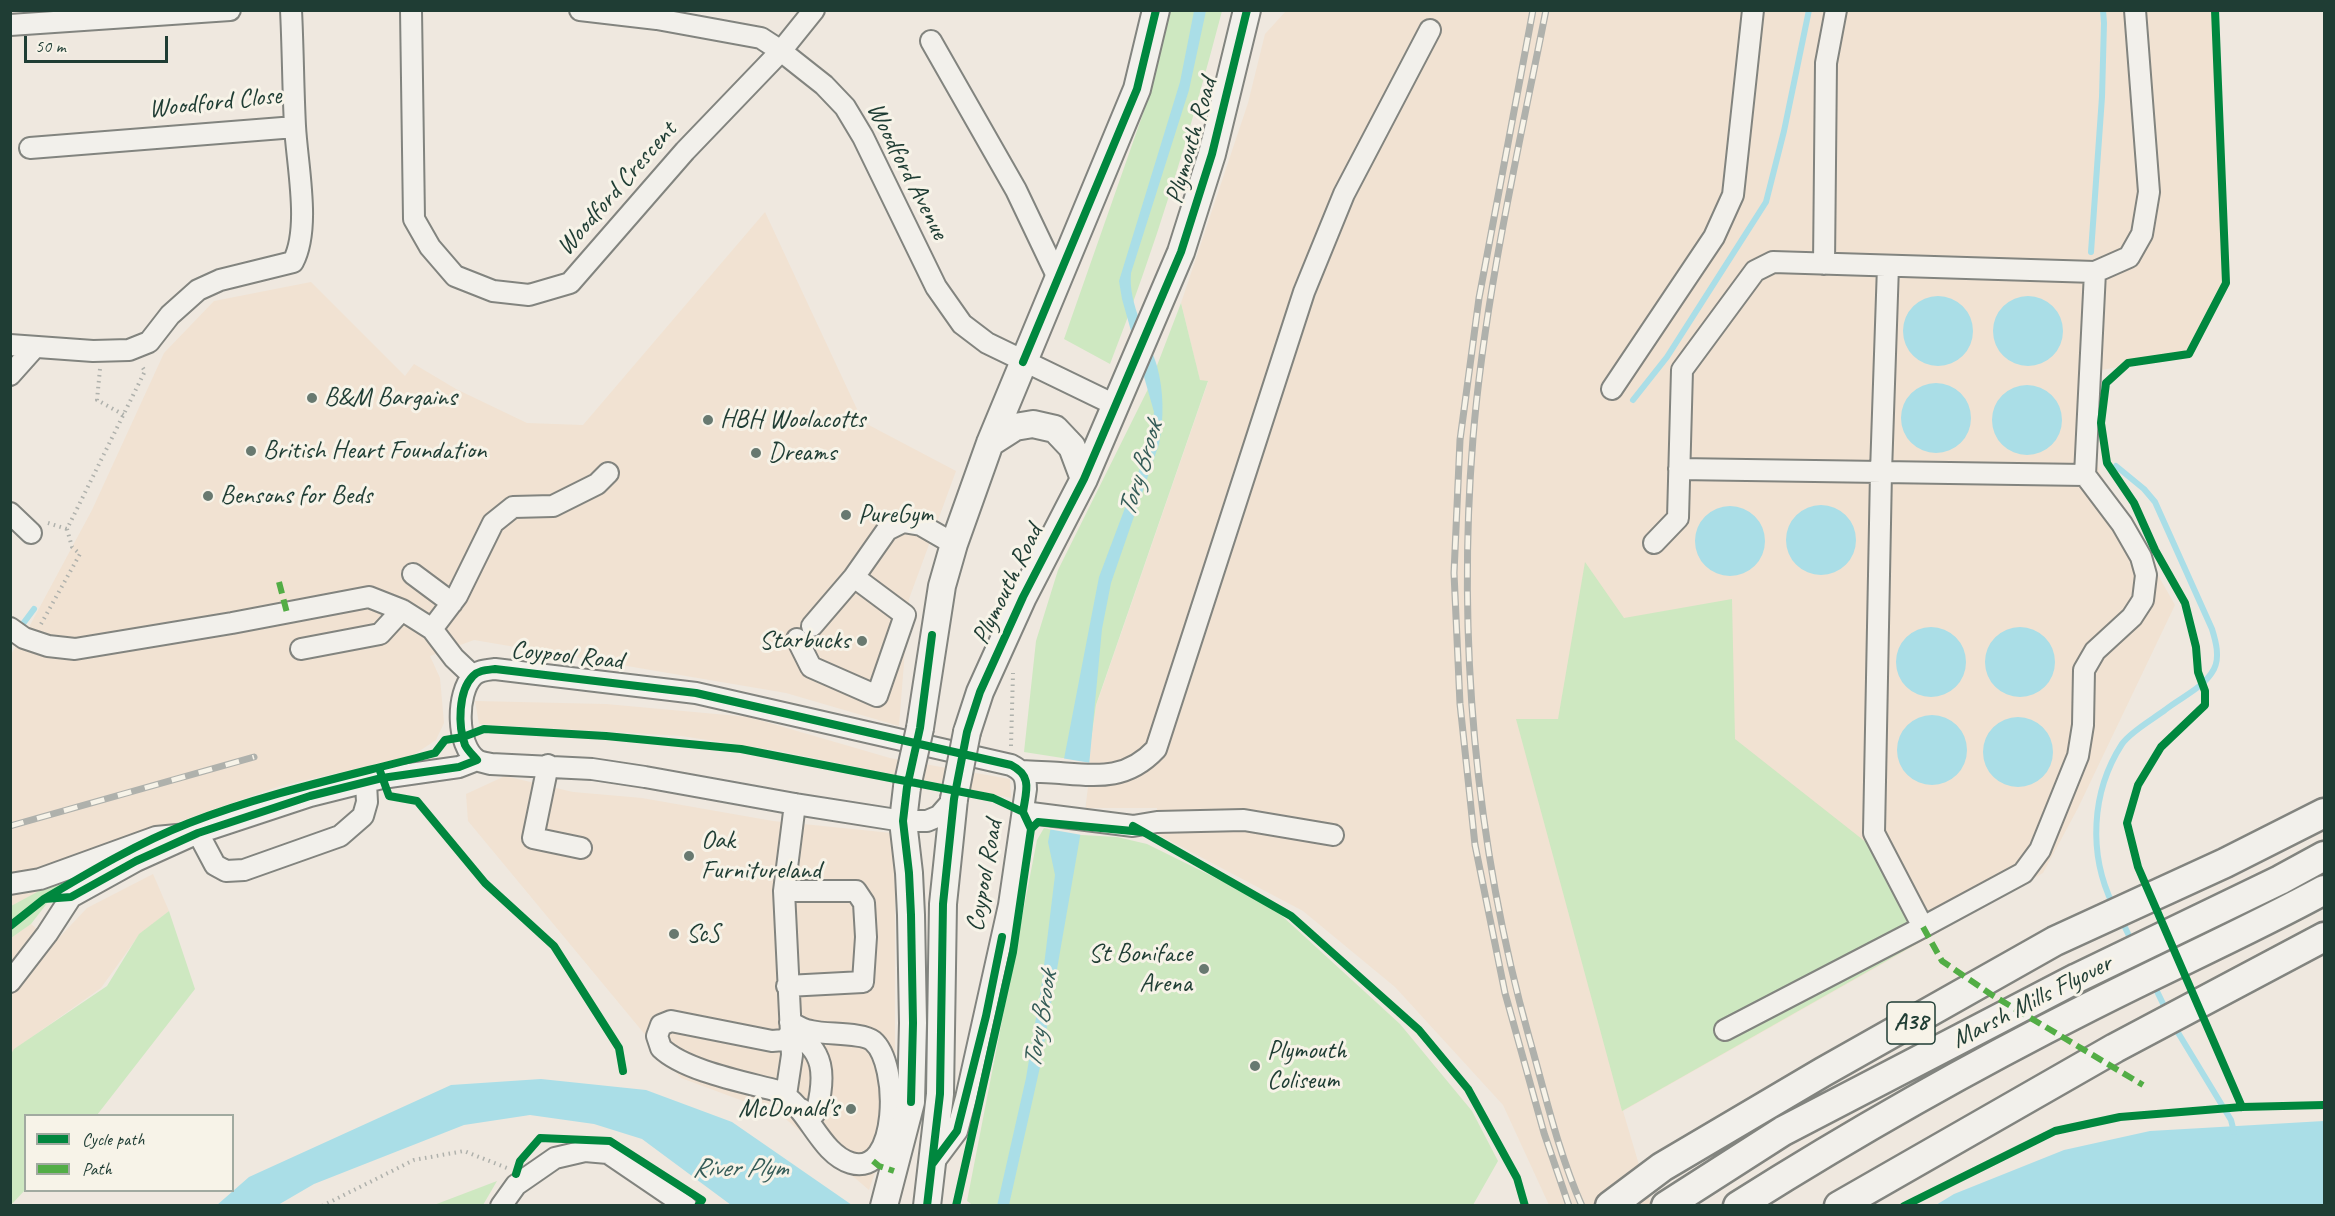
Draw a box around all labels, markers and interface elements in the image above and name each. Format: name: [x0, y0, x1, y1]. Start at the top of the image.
scale bar: [27, 24, 171, 62]
text: 50 m: [35, 35, 66, 57]
street label: Plymouth Road: [1159, 75, 1225, 207]
street label: Woodford Close: [147, 81, 283, 125]
street label: Woodford Avenue: [859, 97, 955, 245]
street label: Woodford Crescent: [550, 116, 684, 262]
place label: B&M Bargains: [324, 382, 457, 414]
marker: B&M Bargains: [305, 391, 319, 405]
place label: HBH Woolacotts: [720, 404, 865, 436]
marker: HBH Woolacotts: [701, 413, 715, 427]
water label: Tory Brook: [1111, 418, 1171, 520]
place label: British Heart Foundation: [263, 435, 486, 467]
place label: Dreams: [768, 437, 836, 469]
marker: British Heart Foundation: [244, 444, 258, 458]
marker: Dreams: [749, 446, 763, 460]
place label: Bensons for Beds: [220, 480, 372, 512]
marker: Bensons for Beds: [201, 489, 215, 503]
place label: PureGym: [858, 499, 933, 531]
marker: PureGym: [839, 508, 853, 522]
street label: Plymouth Road: [966, 520, 1050, 650]
place label: Starbucks: [759, 625, 850, 657]
marker: Starbucks: [855, 634, 869, 648]
street label: Coypool Road: [509, 635, 625, 677]
street label: Coypool Road: [960, 818, 1010, 934]
place label: Oak Furnitureland: [701, 825, 821, 886]
marker: Oak Furnitureland: [682, 849, 696, 863]
place label: ScS: [686, 918, 720, 950]
marker: ScS: [667, 927, 681, 941]
place label: St Boniface Arena: [1088, 938, 1192, 1000]
street label: Marsh Mills Flyover: [1947, 948, 2117, 1056]
marker: St Boniface Arena: [1197, 962, 1211, 976]
water label: Tory Brook: [1017, 969, 1065, 1071]
road number: A38: [1887, 1002, 1935, 1044]
place label: Plymouth Coliseum: [1267, 1035, 1346, 1096]
marker: Plymouth Coliseum: [1248, 1059, 1262, 1073]
place label: McDonald's: [738, 1093, 839, 1125]
marker: McDonald's: [844, 1102, 858, 1116]
legend: [24, 1114, 234, 1192]
text: Cycle path: [82, 1128, 144, 1150]
water label: River Plym: [692, 1153, 788, 1185]
text: Path: [82, 1158, 112, 1180]

